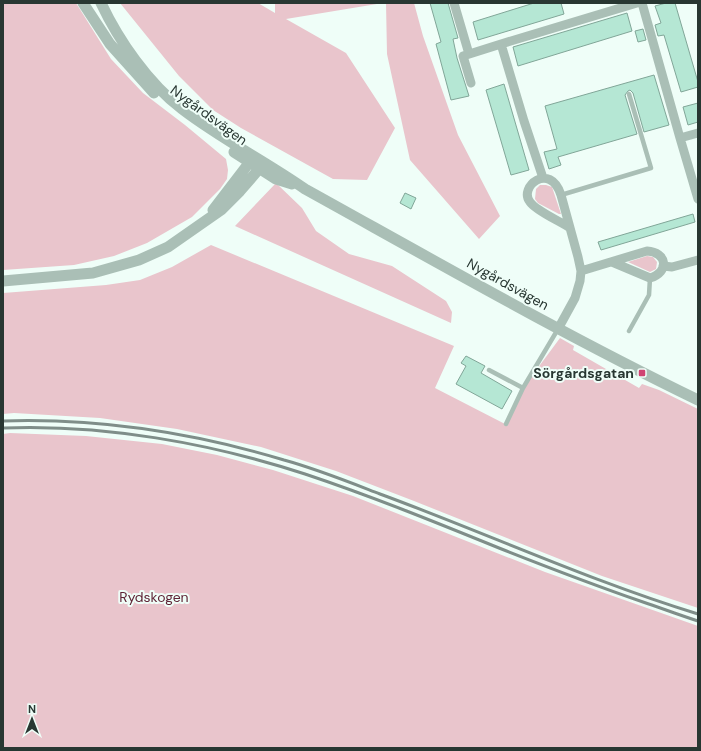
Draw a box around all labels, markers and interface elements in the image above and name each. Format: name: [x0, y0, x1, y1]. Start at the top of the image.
street label: Nygårdsvägen: [167, 81, 251, 149]
street label: Nygårdsvägen: [464, 254, 552, 314]
place label: Sörgårdsgatan: [533, 364, 634, 382]
marker: Sörgårdsgatan: [637, 368, 647, 378]
park label: Rydskogen: [119, 588, 189, 606]
north arrow: [12, 699, 52, 739]
text: N: [28, 702, 36, 716]

